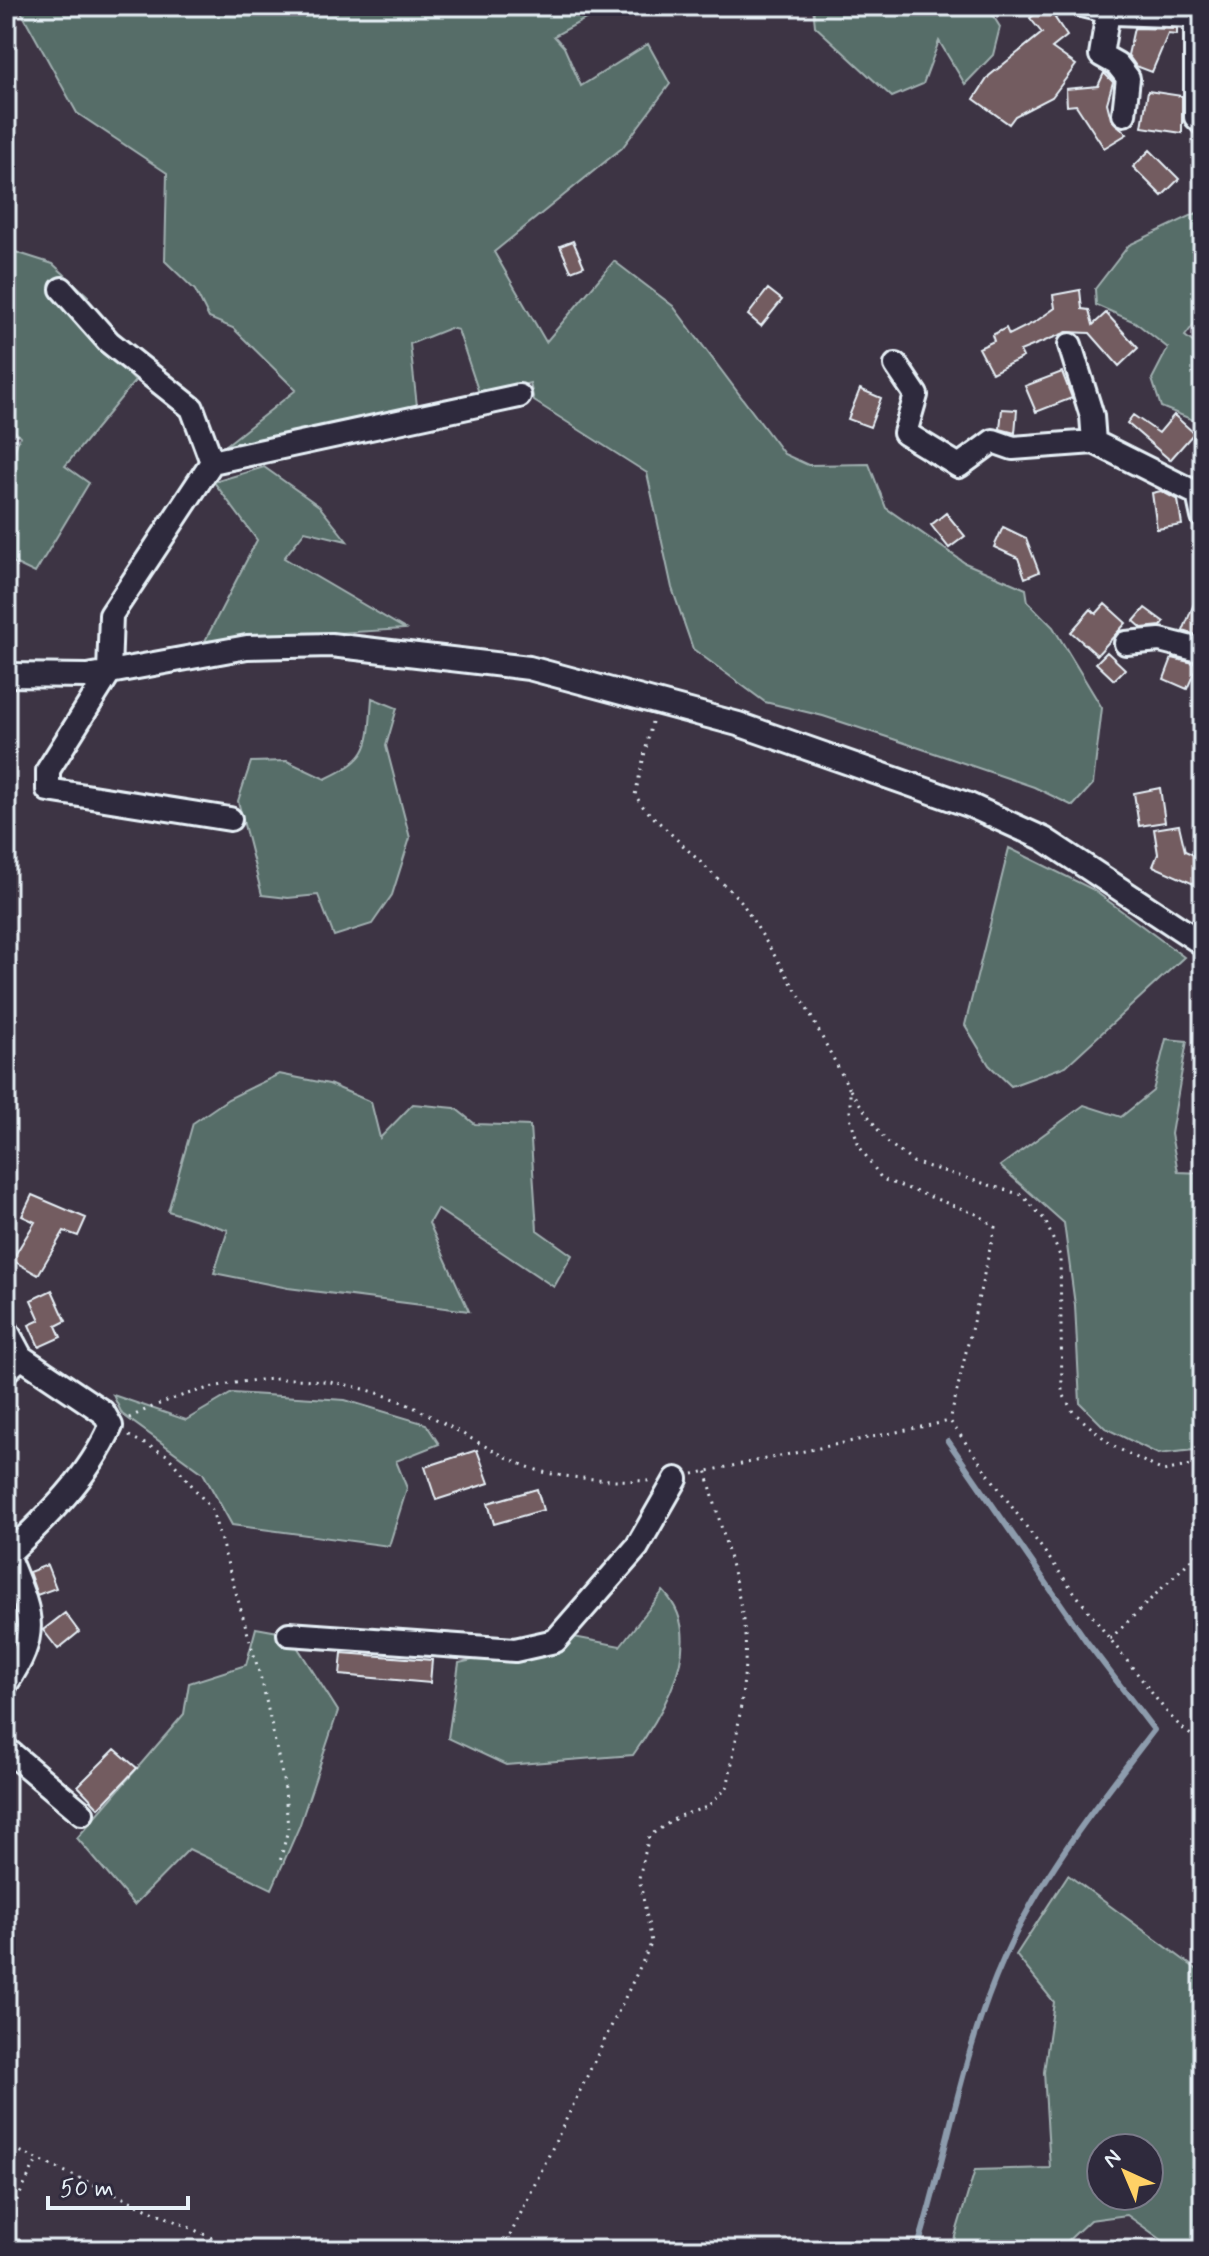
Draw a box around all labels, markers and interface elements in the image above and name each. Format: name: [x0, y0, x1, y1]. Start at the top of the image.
north arrow: [1085, 2132, 1165, 2212]
text: N: [1097, 2144, 1127, 2174]
scale bar: [48, 2160, 188, 2210]
text: 50 m: [60, 2174, 114, 2205]

